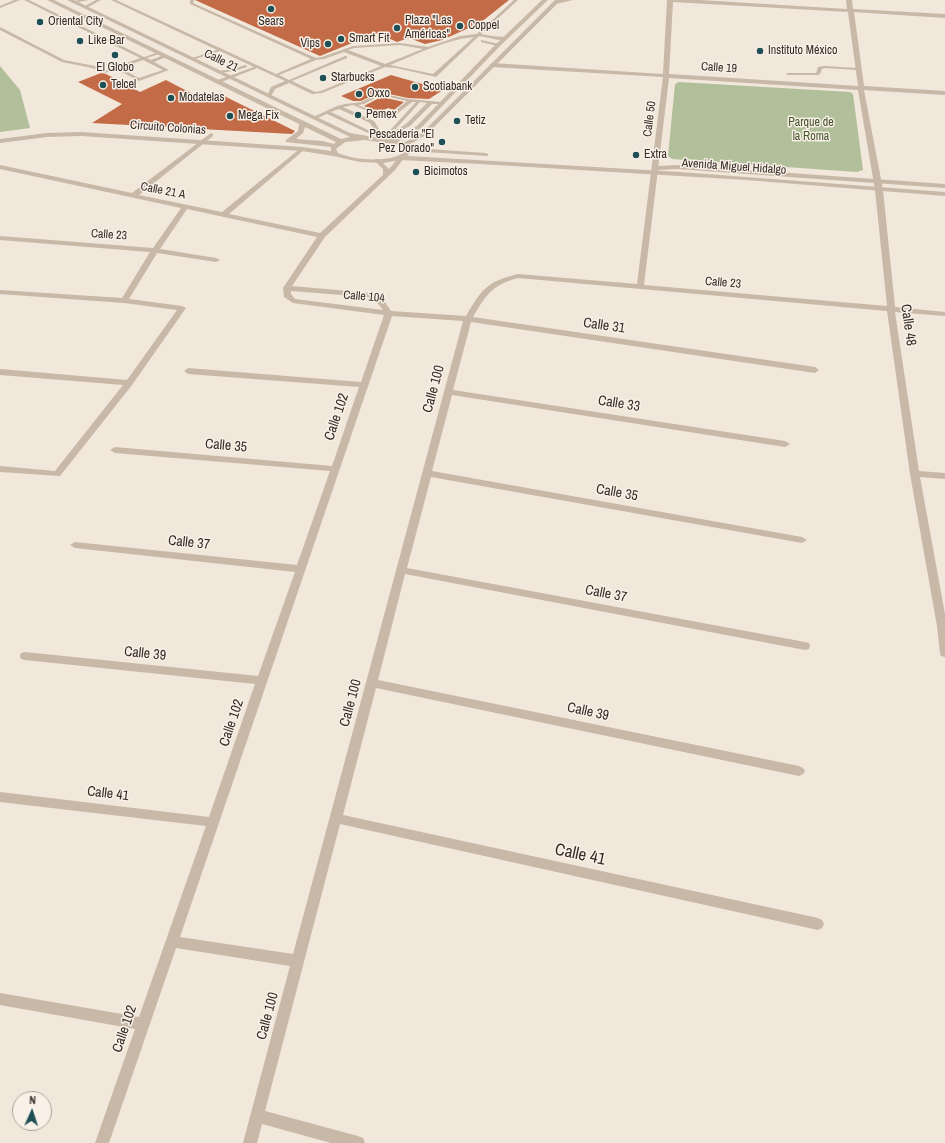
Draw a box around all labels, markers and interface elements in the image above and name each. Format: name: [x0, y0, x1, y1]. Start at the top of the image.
marker: Sears: [266, 4, 276, 14]
place label: Plaza "Las Américas": [405, 14, 452, 42]
place label: Oriental City: [48, 15, 103, 29]
place label: Sears: [258, 15, 284, 29]
marker: Oriental City: [35, 17, 45, 27]
place label: Coppel: [468, 19, 499, 33]
marker: Coppel: [455, 21, 465, 31]
marker: Plaza "Las Américas": [392, 23, 402, 33]
place label: Smart Fit: [349, 32, 389, 46]
place label: Like Bar: [88, 34, 125, 48]
marker: Smart Fit: [336, 34, 346, 44]
marker: Like Bar: [75, 36, 85, 46]
place label: Vips: [300, 37, 320, 51]
marker: Vips: [323, 39, 333, 49]
place label: Instituto México: [768, 44, 837, 58]
marker: Instituto México: [755, 46, 765, 56]
street label: Calle 21: [202, 47, 240, 75]
marker: El Globo: [110, 50, 120, 60]
street label: Calle 19: [700, 60, 738, 76]
place label: El Globo: [96, 61, 134, 75]
place label: Starbucks: [331, 71, 375, 85]
marker: Starbucks: [318, 73, 328, 83]
place label: Telcel: [111, 78, 136, 92]
marker: Telcel: [98, 80, 108, 90]
place label: Scotiabank: [423, 80, 472, 94]
marker: Scotiabank: [410, 82, 420, 92]
place label: Oxxo: [367, 87, 390, 101]
marker: Oxxo: [354, 89, 364, 99]
place label: Modatelas: [179, 91, 224, 105]
marker: Modatelas: [166, 93, 176, 103]
street label: Calle 50: [641, 100, 659, 138]
place label: Pemex: [366, 108, 397, 122]
place label: Mega Fix: [238, 109, 279, 123]
marker: Pemex: [353, 110, 363, 120]
marker: Mega Fix: [225, 111, 235, 121]
place label: Tetiz: [465, 114, 486, 128]
marker: Tetiz: [452, 116, 462, 126]
park label: Parque de la Roma: [788, 116, 834, 144]
street label: Circuito Colonias: [130, 118, 206, 138]
place label: Pescadería "El Pez Dorado": [369, 128, 434, 156]
marker: Pescadería "El Pez Dorado": [437, 137, 447, 147]
place label: Extra: [644, 148, 667, 162]
marker: Extra: [631, 150, 641, 160]
street label: Avenida Miguel Hidalgo: [681, 156, 787, 178]
place label: Bicimotos: [424, 165, 468, 179]
marker: Bicimotos: [411, 167, 421, 177]
street label: Calle 21 A: [139, 180, 187, 202]
street label: Calle 23: [90, 227, 128, 243]
street label: Calle 23: [704, 274, 742, 292]
street label: Calle 104: [343, 288, 385, 306]
street label: Calle 48: [897, 303, 919, 347]
street label: Calle 31: [582, 315, 626, 337]
street label: Calle 100: [420, 363, 448, 415]
street label: Calle 102: [321, 391, 353, 443]
street label: Calle 33: [597, 392, 641, 416]
street label: Calle 35: [204, 436, 248, 456]
street label: Calle 35: [595, 481, 639, 505]
street label: Calle 37: [167, 532, 211, 554]
street label: Calle 37: [584, 582, 628, 606]
street label: Calle 39: [123, 643, 167, 665]
street label: Calle 100: [337, 677, 365, 729]
street label: Calle 102: [216, 697, 248, 749]
street label: Calle 39: [566, 699, 610, 725]
street label: Calle 41: [86, 783, 130, 805]
street label: Calle 41: [553, 840, 607, 870]
street label: Calle 100: [254, 990, 282, 1042]
street label: Calle 102: [109, 1003, 141, 1055]
north arrow: [12, 1091, 52, 1131]
text: N: [29, 1093, 36, 1107]

